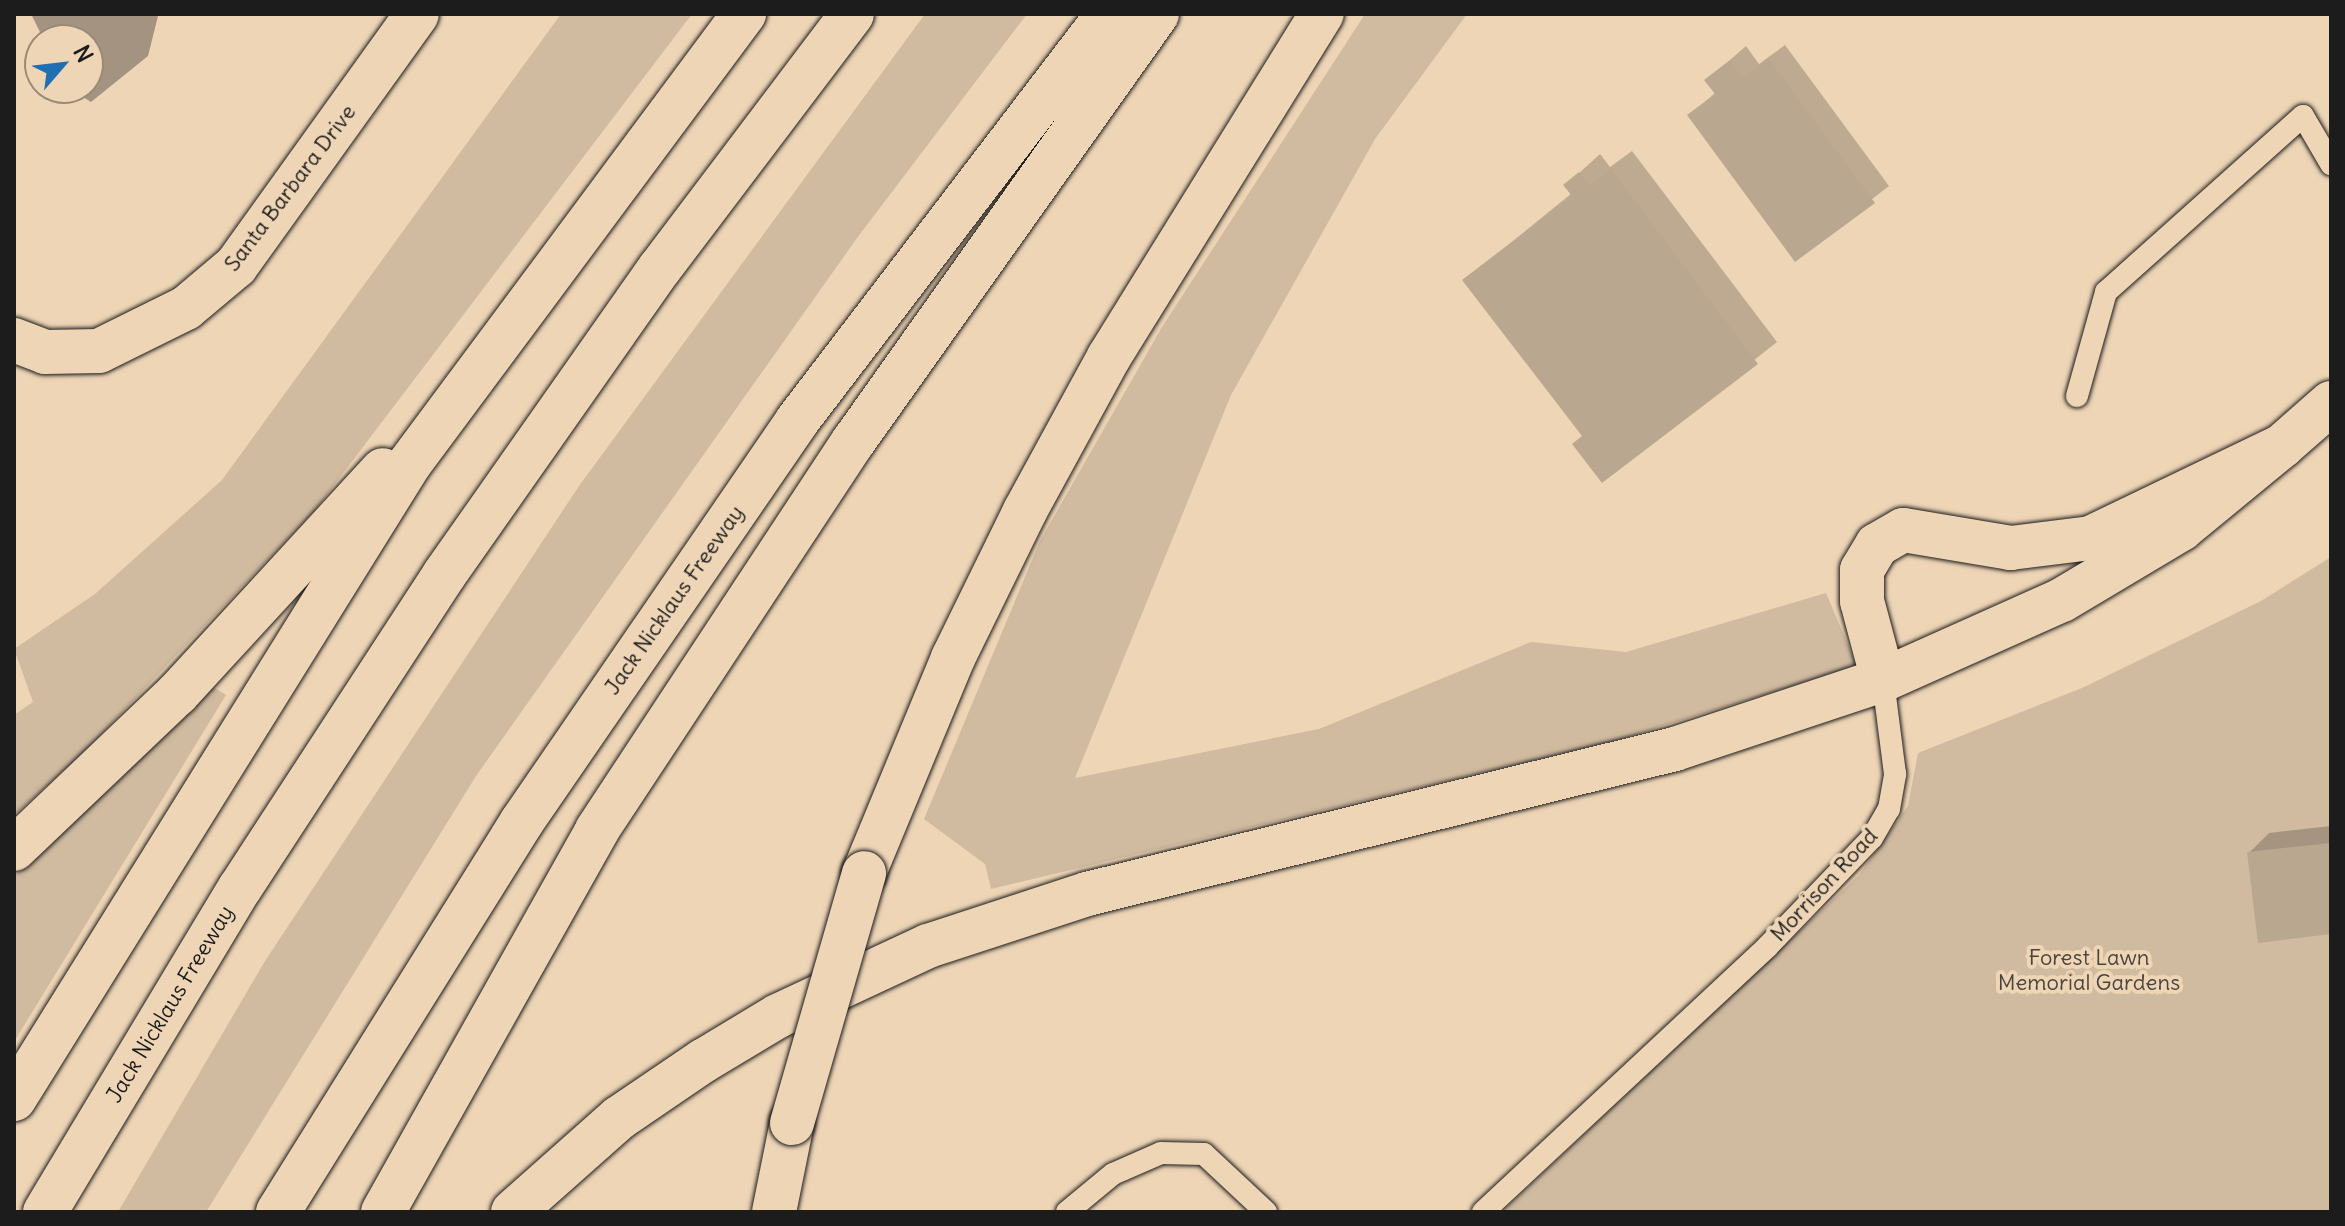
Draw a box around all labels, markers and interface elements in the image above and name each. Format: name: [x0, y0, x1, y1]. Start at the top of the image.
north arrow: [24, 24, 104, 104]
text: N: [67, 40, 99, 67]
street label: Santa Barbara Drive: [219, 99, 361, 277]
street label: Jack Nicklaus Freeway: [599, 500, 749, 700]
street label: Morrison Road: [1765, 823, 1883, 947]
street label: Jack Nicklaus Freeway: [101, 901, 239, 1107]
park label: Forest Lawn Memorial Gardens: [1998, 944, 2180, 996]

